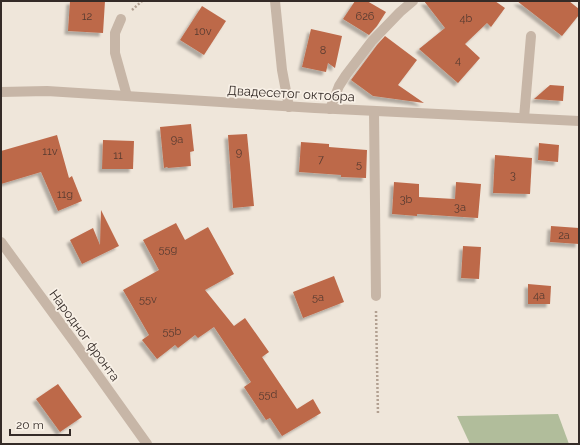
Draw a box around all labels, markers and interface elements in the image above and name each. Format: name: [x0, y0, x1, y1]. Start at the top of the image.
house number: 12: [82, 10, 92, 23]
house number: 626: [356, 10, 375, 23]
house number: 4b: [460, 12, 473, 25]
house number: 10v: [194, 25, 212, 38]
house number: 8: [320, 44, 326, 57]
house number: 4: [455, 54, 461, 67]
street label: Двадесетог октобра: [227, 83, 355, 104]
house number: 9a: [171, 133, 183, 146]
house number: 11v: [42, 145, 58, 158]
house number: 9: [236, 146, 242, 159]
house number: 11: [113, 149, 123, 162]
house number: 7: [318, 153, 324, 166]
house number: 5: [356, 158, 362, 171]
house number: 3: [510, 169, 516, 182]
house number: 11g: [57, 188, 73, 201]
house number: 3b: [400, 193, 413, 206]
house number: 3a: [454, 201, 466, 214]
house number: 2a: [558, 229, 570, 242]
house number: 55g: [159, 243, 177, 256]
street label: Народног фронта: [46, 287, 123, 384]
house number: 4a: [533, 289, 545, 302]
house number: 5a: [312, 291, 324, 304]
house number: 55v: [139, 293, 157, 306]
house number: 55b: [163, 325, 182, 338]
house number: 55d: [259, 388, 278, 401]
scale bar: [10, 411, 70, 437]
text: 20 m: [16, 418, 44, 432]

